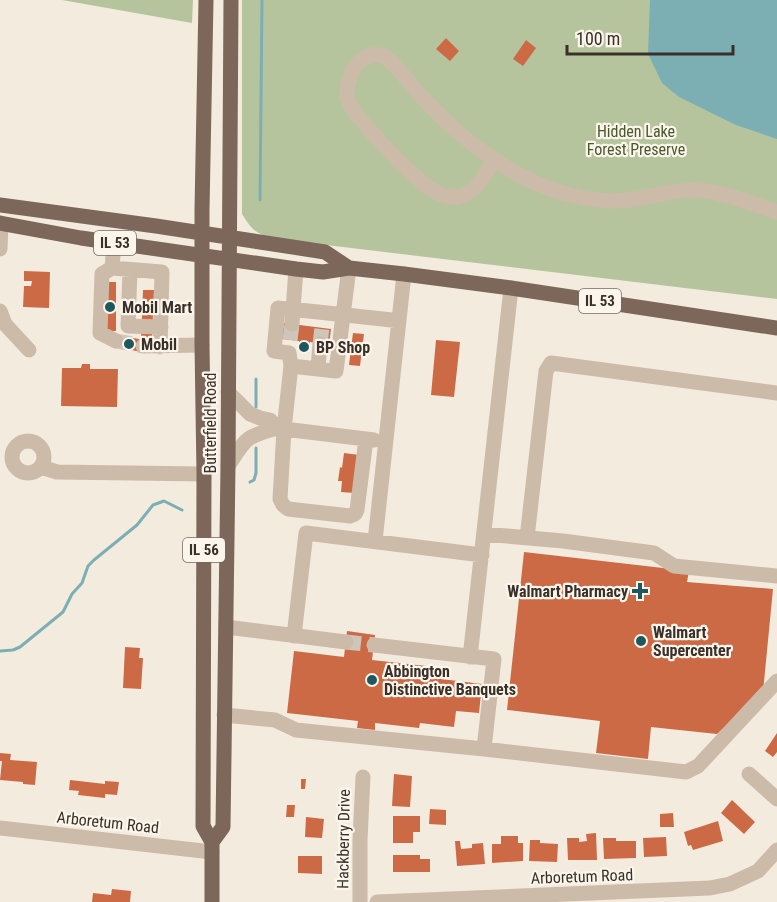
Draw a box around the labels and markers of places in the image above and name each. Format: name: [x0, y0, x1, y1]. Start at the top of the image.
place label: Mobil Mart: [122, 298, 192, 317]
marker: Mobil Mart: [103, 300, 117, 314]
place label: Mobil: [141, 335, 177, 354]
marker: Mobil: [122, 337, 136, 351]
place label: BP Shop: [316, 338, 370, 357]
marker: BP Shop: [297, 340, 311, 354]
place label: Walmart Pharmacy: [507, 582, 628, 601]
marker: Walmart Pharmacy: [633, 584, 647, 598]
place label: Walmart Supercenter: [653, 623, 731, 660]
marker: Walmart Supercenter: [634, 634, 648, 648]
place label: Abbington Distinctive Banquets: [384, 662, 516, 699]
marker: Abbington Distinctive Banquets: [365, 673, 379, 687]

